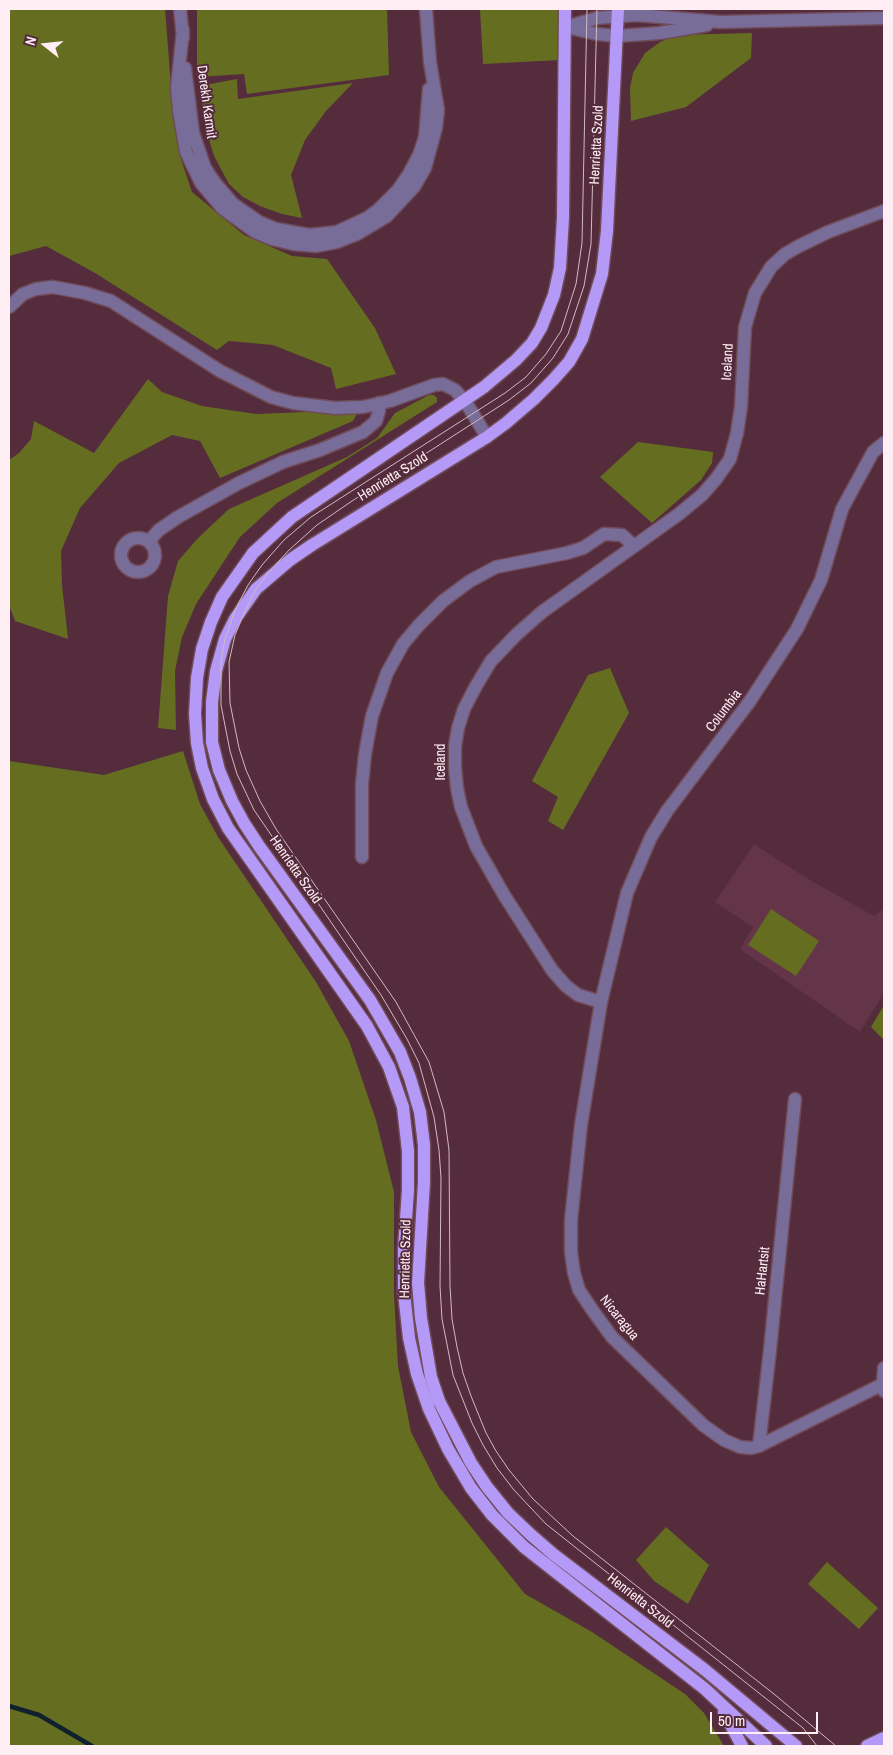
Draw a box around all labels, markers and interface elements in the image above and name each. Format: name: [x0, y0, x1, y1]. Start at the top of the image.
north arrow: [20, 20, 70, 70]
text: N: [21, 34, 40, 47]
street label: Derekh Karmit: [193, 64, 219, 140]
street label: Henrietta Szold: [587, 105, 607, 185]
street label: Iceland: [719, 343, 737, 381]
street label: Henrietta Szold: [355, 449, 431, 505]
street label: Columbia: [703, 686, 745, 736]
street label: Iceland: [433, 743, 449, 781]
street label: Henrietta Szold: [265, 833, 325, 907]
street label: Henrietta Szold: [397, 1219, 415, 1299]
street label: HaHartsit: [752, 1246, 774, 1296]
street label: Nicaragua: [596, 1292, 642, 1344]
street label: Henrietta Szold: [604, 1570, 676, 1632]
scale bar: [713, 1702, 820, 1734]
text: 50 m: [718, 1710, 745, 1731]

